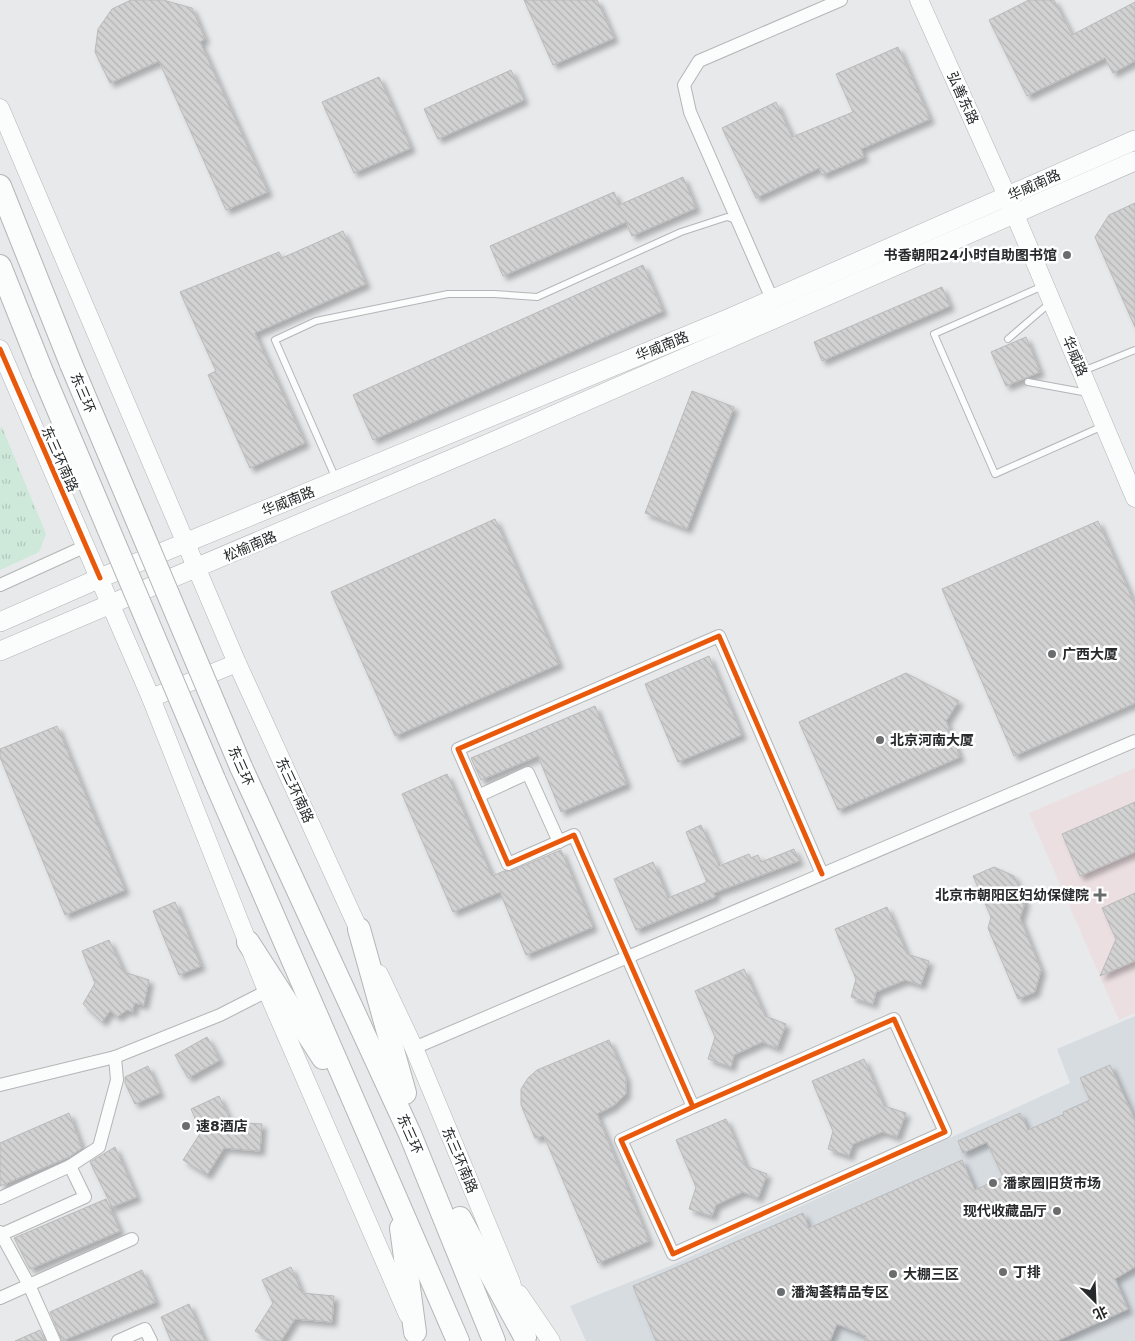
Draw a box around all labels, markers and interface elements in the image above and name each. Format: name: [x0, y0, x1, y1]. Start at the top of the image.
street label: 弘善东路: [944, 69, 982, 127]
street label: 华威南路: [1005, 166, 1063, 204]
place label: 书香朝阳24小时自助图书馆: [884, 247, 1057, 263]
marker: 书香朝阳24小时自助图书馆: [1061, 249, 1073, 261]
street label: 华威南路: [633, 328, 691, 364]
street label: 华威路: [1059, 334, 1091, 378]
street label: 东三环: [67, 371, 99, 415]
street label: 东三环南路: [38, 424, 82, 494]
street label: 华威南路: [259, 483, 317, 519]
street label: 松榆南路: [221, 528, 279, 564]
place label: 广西大厦: [1062, 646, 1118, 662]
marker: 广西大厦: [1046, 648, 1058, 660]
place label: 北京河南大厦: [890, 732, 974, 748]
marker: 北京河南大厦: [874, 734, 886, 746]
street label: 东三环: [225, 744, 257, 788]
street label: 东三环南路: [273, 755, 317, 825]
place label: 北京市朝阳区妇幼保健院: [935, 887, 1089, 903]
marker: 北京市朝阳区妇幼保健院: [1093, 888, 1107, 902]
street label: 东三环: [394, 1112, 426, 1156]
place label: 速8酒店: [196, 1118, 248, 1134]
marker: 速8酒店: [180, 1120, 192, 1132]
street label: 东三环南路: [439, 1125, 481, 1195]
place label: 潘家园旧货市场: [1003, 1175, 1101, 1191]
marker: 潘家园旧货市场: [987, 1177, 999, 1189]
place label: 现代收藏品厅: [963, 1203, 1047, 1219]
marker: 现代收藏品厅: [1051, 1205, 1063, 1217]
place label: 丁排: [1013, 1264, 1041, 1280]
place label: 大棚三区: [903, 1266, 959, 1282]
marker: 丁排: [997, 1266, 1009, 1278]
marker: 大棚三区: [887, 1268, 899, 1280]
north arrow: [1070, 1276, 1120, 1326]
place label: 潘淘荟精品专区: [791, 1284, 889, 1300]
marker: 潘淘荟精品专区: [775, 1286, 787, 1298]
text: 北: [1091, 1303, 1110, 1323]

